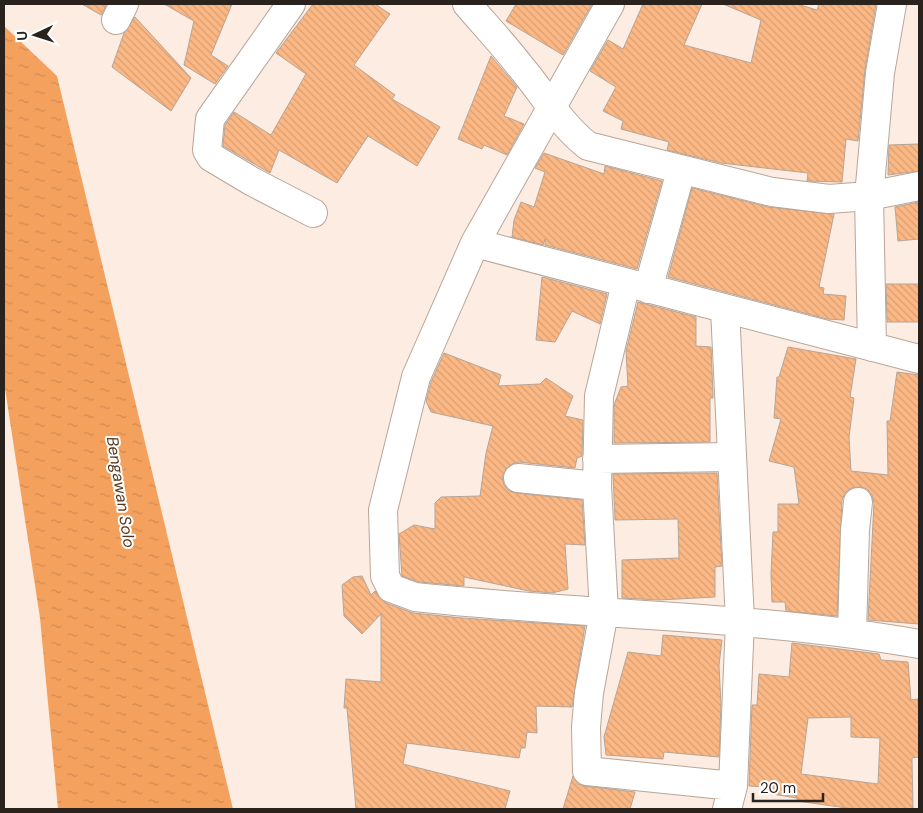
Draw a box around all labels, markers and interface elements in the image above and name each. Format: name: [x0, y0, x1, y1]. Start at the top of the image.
north arrow: [10, 10, 60, 60]
text: U: [13, 30, 31, 41]
water label: Bengawan Solo: [102, 435, 140, 549]
scale bar: [753, 770, 823, 802]
text: 20 m: [760, 778, 796, 798]

